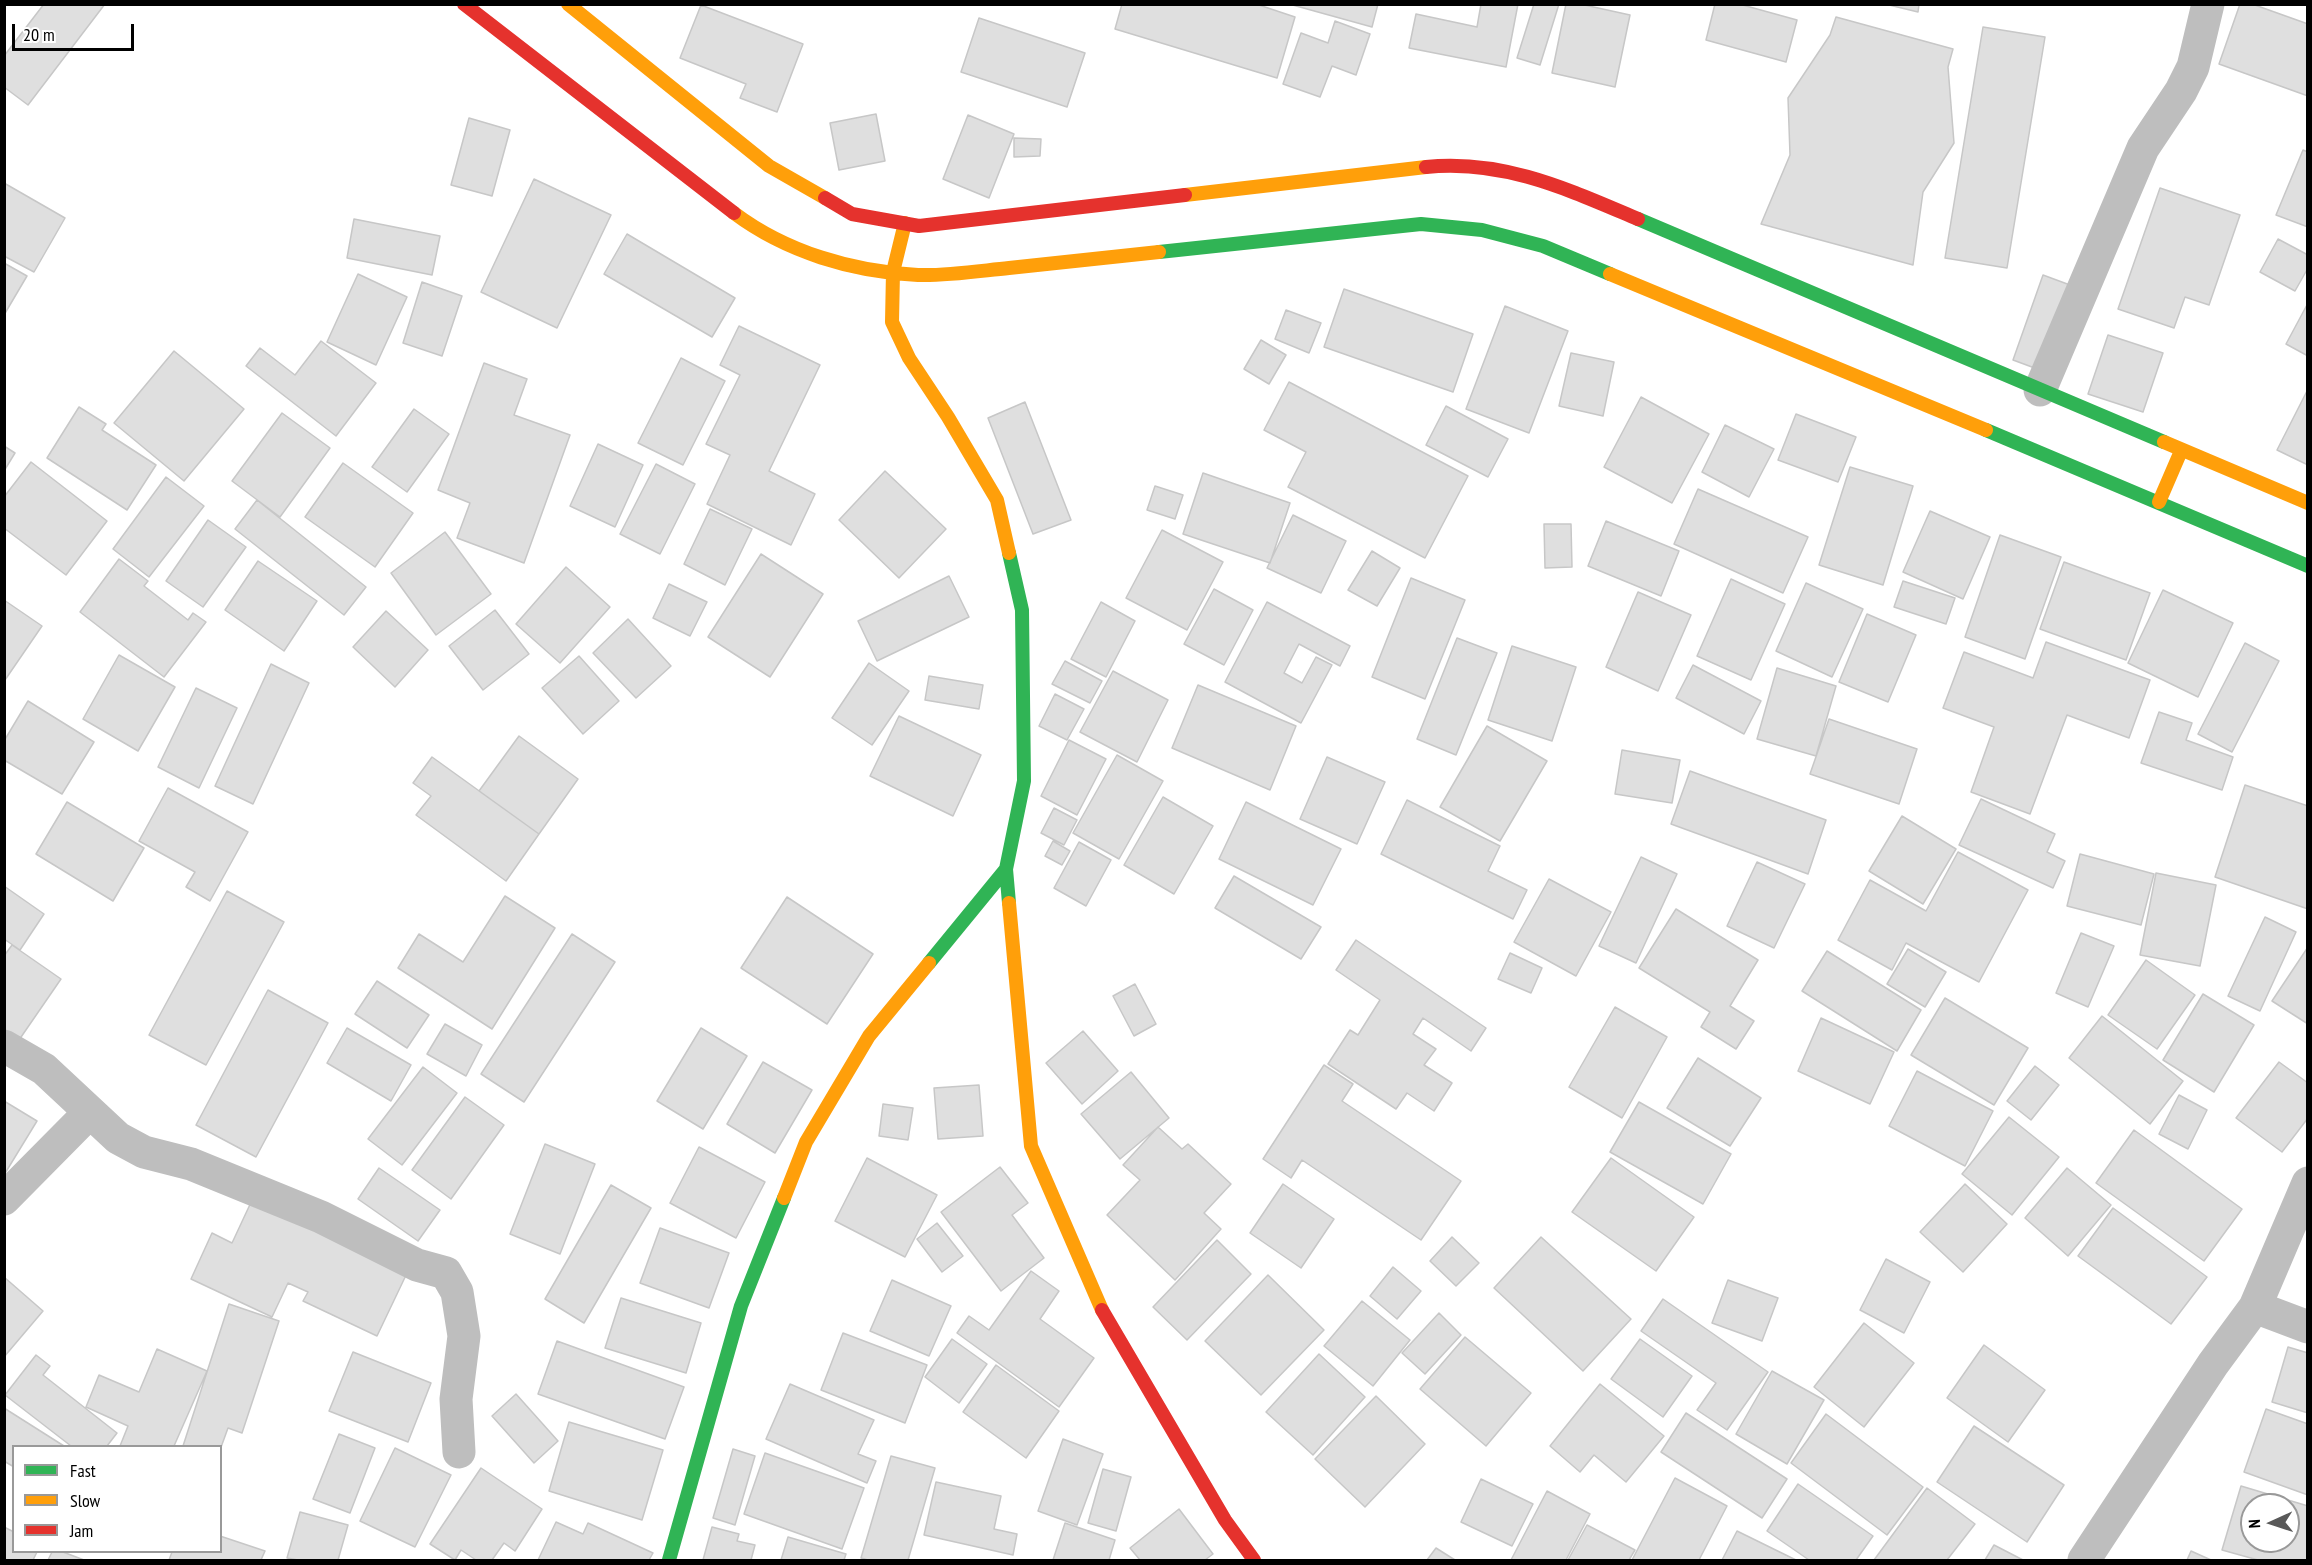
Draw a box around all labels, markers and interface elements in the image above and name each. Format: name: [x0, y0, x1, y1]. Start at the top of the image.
scale bar: [15, 12, 136, 50]
text: 20 m: [23, 23, 55, 46]
legend: [12, 1445, 222, 1553]
text: Fast: [70, 1459, 96, 1482]
text: Slow: [70, 1489, 100, 1512]
north arrow: [2240, 1493, 2300, 1553]
text: Jam: [70, 1519, 93, 1542]
text: N: [2244, 1519, 2264, 1529]

